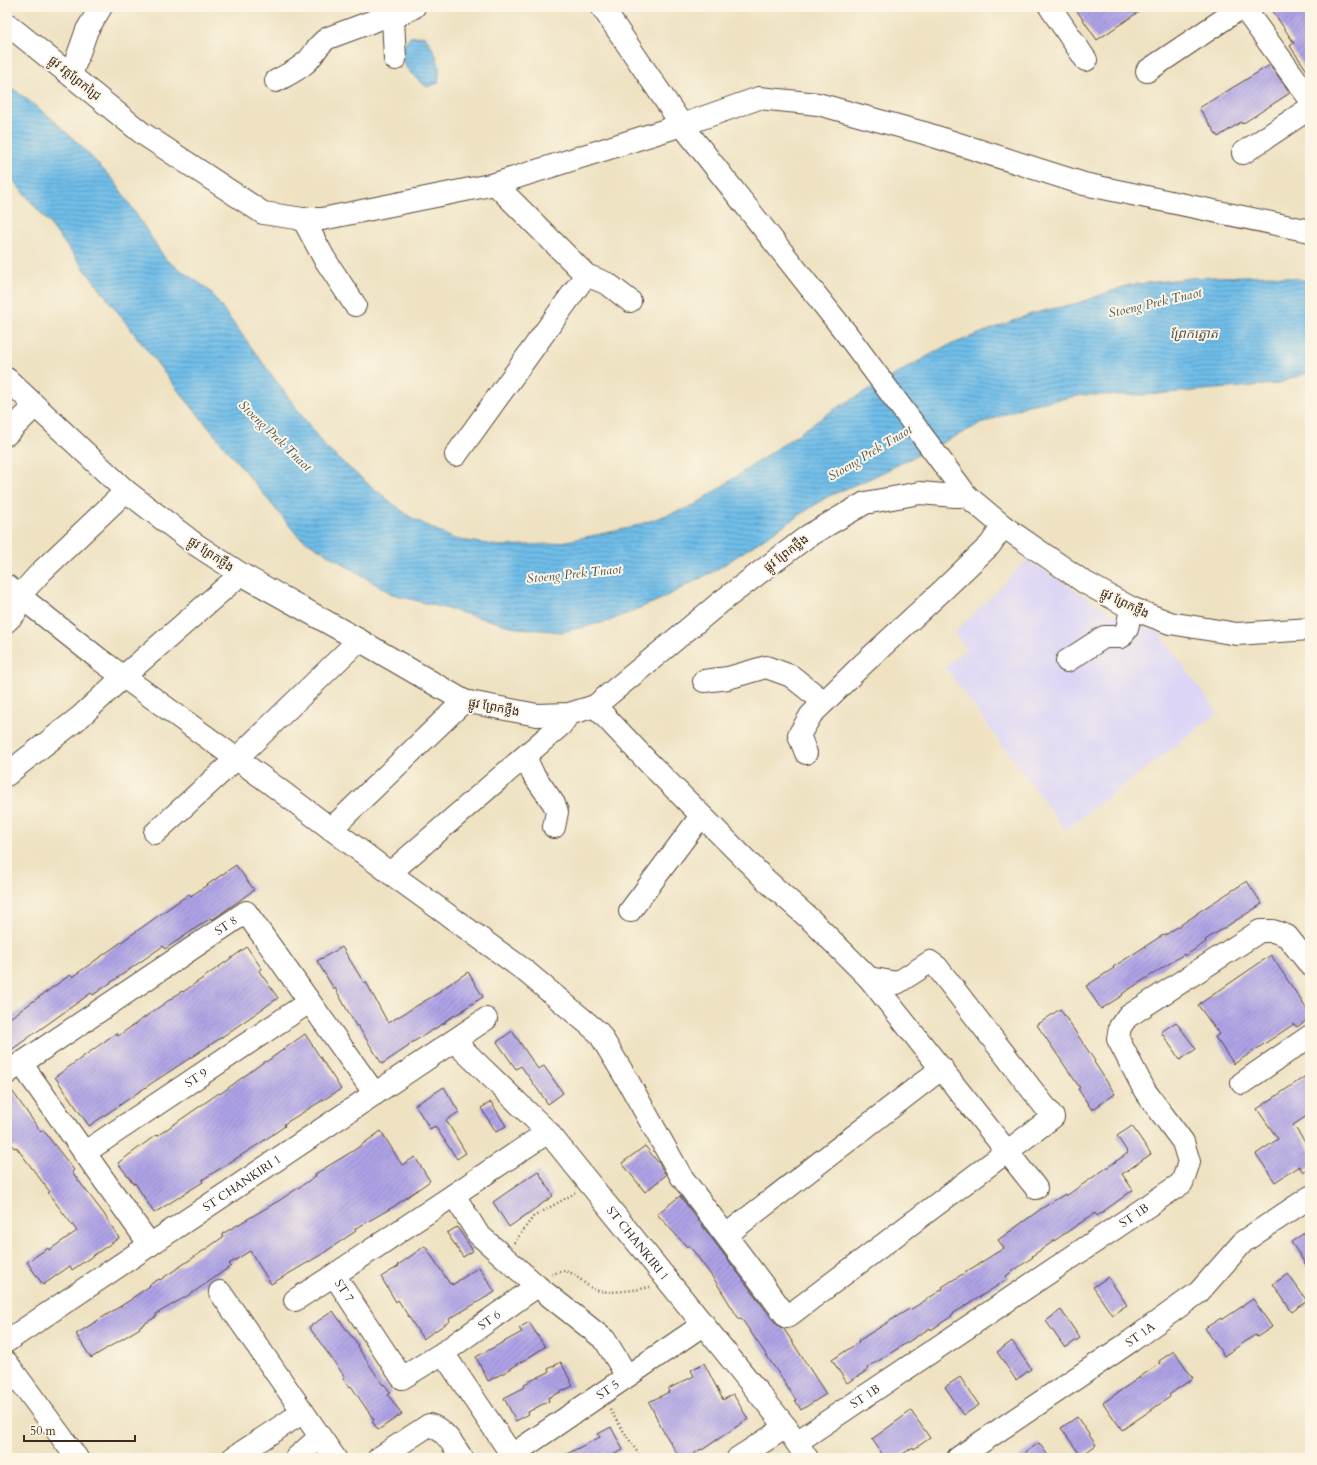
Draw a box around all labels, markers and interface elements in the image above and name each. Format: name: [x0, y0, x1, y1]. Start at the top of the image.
street label: ផ្លូវ វត្តព្រែកជ្រៃ: [44, 52, 105, 106]
water label: Stoeng Prek Tnaot: [1107, 283, 1204, 322]
water label: ព្រែកត្នោត: [1170, 325, 1219, 343]
water label: Stoeng Prek Tnaot: [234, 396, 316, 476]
water label: Stoeng Prek Tnaot: [824, 421, 916, 485]
street label: ផ្លូវ ព្រែកថ្លឹង: [760, 531, 813, 577]
street label: ផ្លូវ ព្រែកថ្លឹង: [183, 533, 237, 577]
water label: Stoeng Prek Tnaot: [526, 560, 623, 588]
street label: ផ្លូវ ព្រែកថ្លឹង: [1097, 584, 1152, 624]
street label: ផ្លូវ ព្រែកថ្លឹង: [466, 694, 521, 722]
street label: ST 8: [211, 912, 240, 939]
street label: ST 9: [182, 1064, 211, 1091]
street label: ST CHANKIRI 1: [200, 1151, 284, 1215]
street label: ST 1B: [1116, 1200, 1152, 1231]
street label: ST CHANKIRI 1: [603, 1203, 673, 1284]
street label: ST 7: [331, 1276, 358, 1305]
street label: ST 6: [475, 1306, 504, 1333]
street label: ST 1A: [1122, 1318, 1158, 1351]
street label: ST 5: [593, 1376, 622, 1403]
street label: ST 1B: [847, 1381, 883, 1412]
scale bar: [24, 1417, 135, 1443]
text: 50 m: [30, 1423, 57, 1439]

